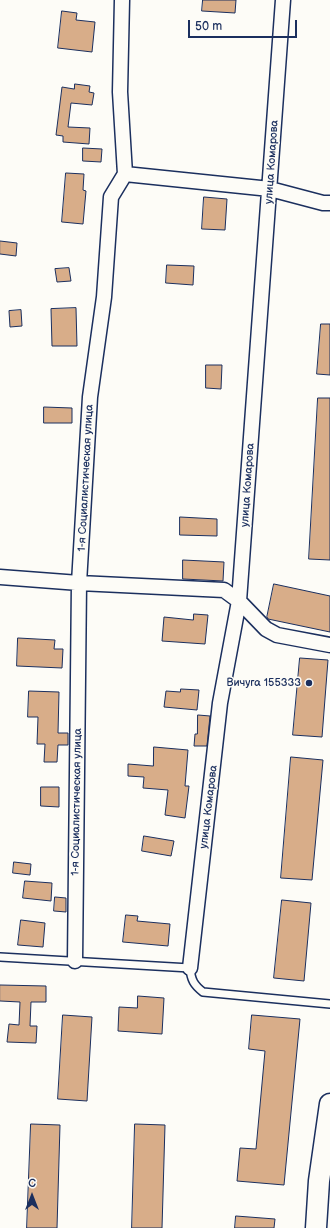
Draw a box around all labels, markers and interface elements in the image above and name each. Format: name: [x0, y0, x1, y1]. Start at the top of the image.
scale bar: [190, 12, 299, 38]
text: 50 m: [195, 19, 222, 34]
street label: улица Комарова: [262, 120, 282, 204]
street label: 1-я Социалистическая улица: [76, 404, 96, 552]
street label: улица Комарова: [238, 443, 258, 527]
place label: Вичуга 155333: [226, 676, 301, 690]
marker: Вичуга 155333: [304, 678, 314, 688]
street label: 1-я Социалистическая улица: [69, 728, 85, 876]
street label: улица Комарова: [197, 764, 221, 850]
north arrow: [12, 1176, 52, 1216]
text: С: [28, 1177, 36, 1190]

